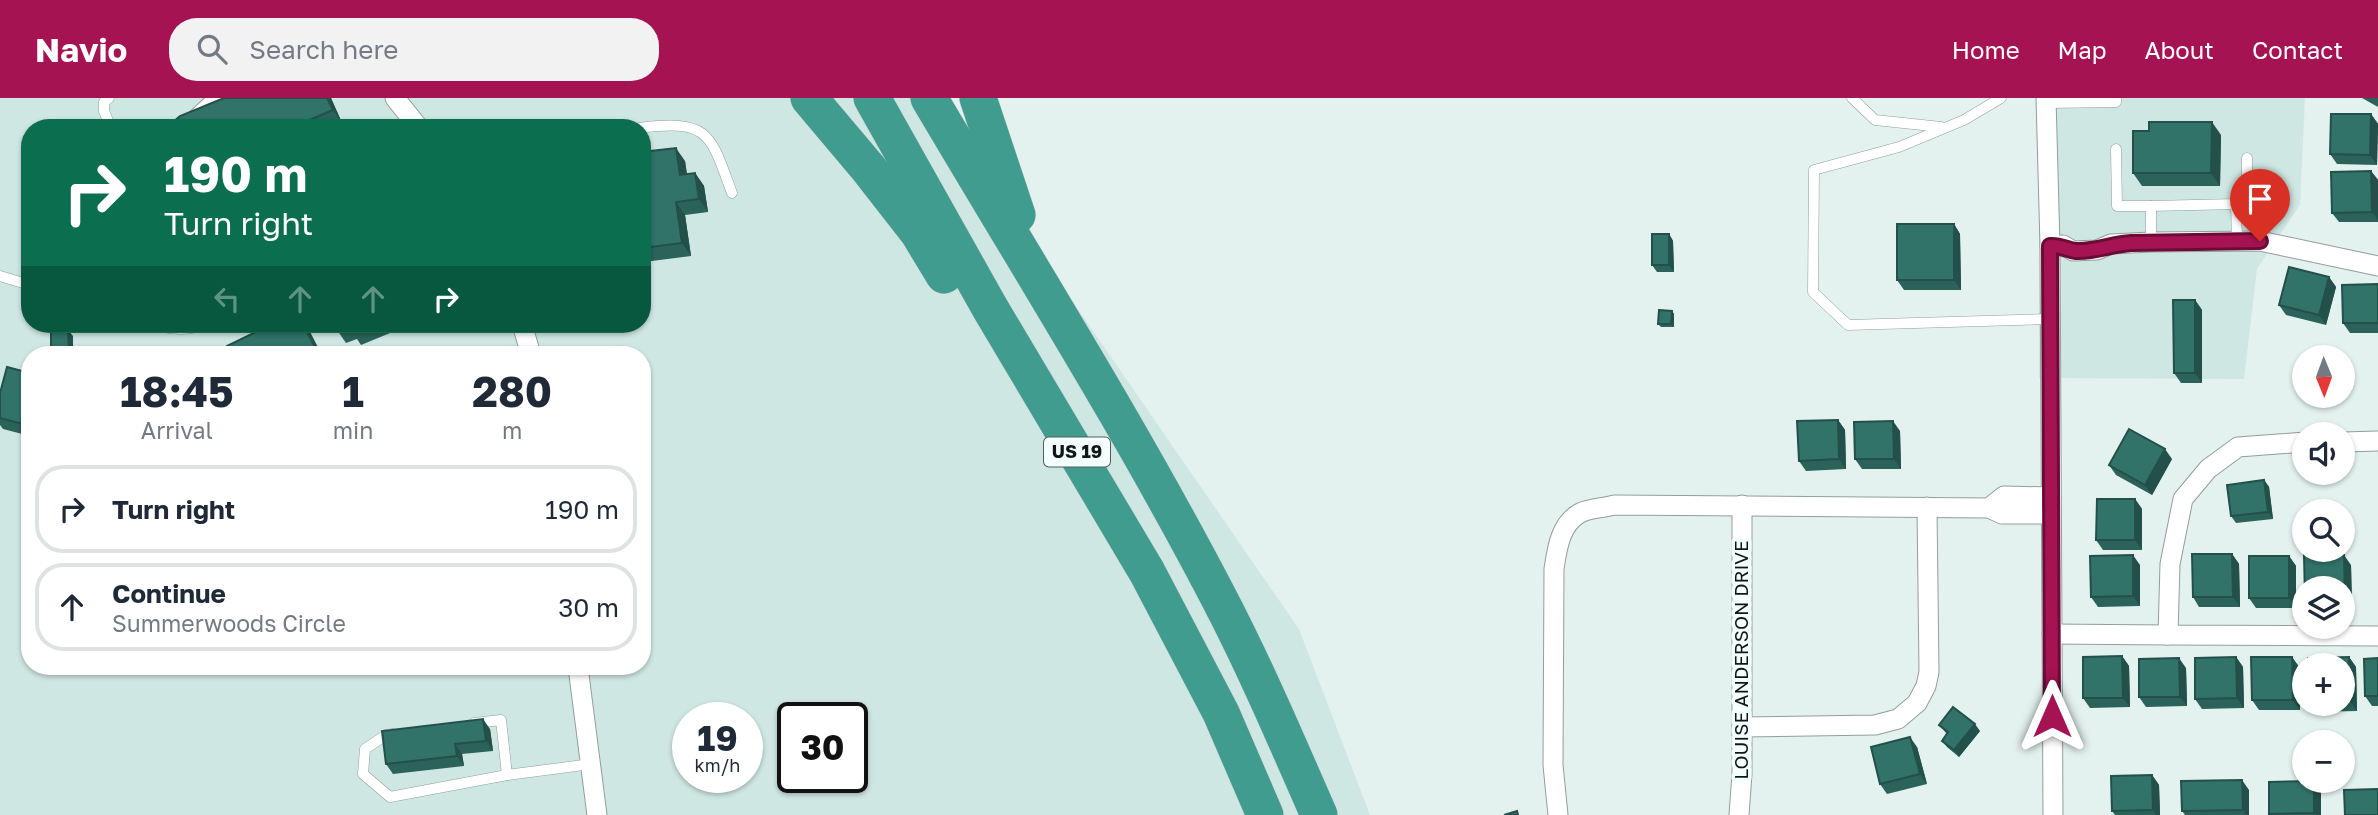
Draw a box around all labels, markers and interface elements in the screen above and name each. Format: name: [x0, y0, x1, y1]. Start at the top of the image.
search box: [169, 18, 659, 81]
text: Navio: [35, 30, 127, 69]
icon: search: [193, 30, 231, 68]
text: Search here: [249, 34, 398, 65]
text: Home: [1952, 35, 2020, 64]
text: Map: [2058, 35, 2107, 64]
text: About: [2145, 35, 2214, 64]
text: Contact: [2252, 35, 2343, 64]
text: 190 m: [164, 144, 307, 203]
icon: right: [49, 147, 140, 238]
pin: [2230, 169, 2290, 241]
icon: arrive: [2241, 180, 2279, 218]
text: Turn right: [164, 204, 313, 242]
icon: left: [208, 280, 246, 318]
icon: ahead: [281, 280, 319, 318]
icon: ahead: [354, 280, 392, 318]
icon: right: [427, 280, 465, 318]
north arrow: [2292, 345, 2356, 408]
map controls: [2292, 345, 2355, 793]
text: 18:45: [120, 366, 234, 416]
text: 1: [342, 366, 364, 416]
text: 280: [472, 366, 552, 416]
text: Arrival: [141, 416, 213, 444]
text: min: [333, 416, 373, 444]
text: m: [502, 416, 522, 444]
button: sound: [2292, 422, 2355, 485]
road number: US 19: [1044, 438, 1110, 466]
icon: right: [53, 490, 91, 528]
text: Turn right: [112, 494, 235, 525]
text: 190 m: [545, 494, 619, 525]
button: search: [2292, 499, 2355, 562]
street label: LOUISE ANDERSON DRIVE: [1729, 540, 1752, 780]
button: layers: [2292, 576, 2355, 639]
text: Continue: [112, 578, 226, 609]
icon: ahead: [53, 588, 91, 626]
text: 30 m: [558, 592, 619, 623]
text: Summerwoods Circle: [112, 609, 346, 637]
button: +: [2292, 653, 2355, 716]
position arrow: [2015, 679, 2089, 753]
speed limit sign: 30: [777, 702, 868, 793]
text: 19: [697, 717, 738, 759]
button: −: [2292, 730, 2355, 793]
text: km/h: [695, 754, 740, 776]

